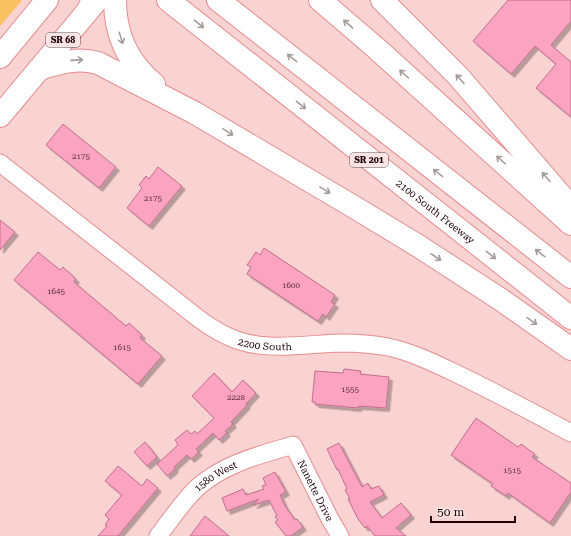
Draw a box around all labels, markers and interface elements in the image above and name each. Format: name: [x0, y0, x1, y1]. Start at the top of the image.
one-way arrow: [343, 19, 353, 29]
one-way arrow: [193, 20, 204, 29]
one-way arrow: [118, 32, 125, 45]
road number: SR 68: [46, 33, 80, 47]
one-way arrow: [287, 54, 298, 62]
one-way arrow: [70, 57, 83, 64]
one-way arrow: [399, 69, 409, 78]
one-way arrow: [456, 74, 465, 84]
one-way arrow: [295, 101, 306, 110]
one-way arrow: [222, 129, 234, 137]
house number: 2175: [72, 152, 90, 161]
road number: SR 201: [350, 153, 388, 167]
one-way arrow: [496, 156, 506, 165]
one-way arrow: [433, 169, 444, 177]
one-way arrow: [541, 172, 550, 183]
street label: 2100 South Freeway: [394, 177, 477, 246]
one-way arrow: [319, 186, 331, 194]
house number: 2175: [144, 194, 162, 203]
one-way arrow: [535, 249, 546, 258]
one-way arrow: [485, 251, 496, 259]
one-way arrow: [430, 254, 442, 262]
house number: 1600: [282, 281, 300, 290]
house number: 1645: [47, 287, 65, 296]
one-way arrow: [526, 317, 537, 325]
street label: 2200 South: [237, 335, 293, 352]
house number: 1615: [113, 343, 131, 352]
house number: 1555: [341, 385, 359, 394]
house number: 2228: [227, 393, 245, 402]
street label: 1580 West: [192, 458, 239, 493]
street label: Nanette Drive: [296, 458, 336, 523]
house number: 1515: [503, 466, 521, 475]
scale bar: [431, 498, 515, 524]
text: 50 m: [437, 505, 464, 519]

